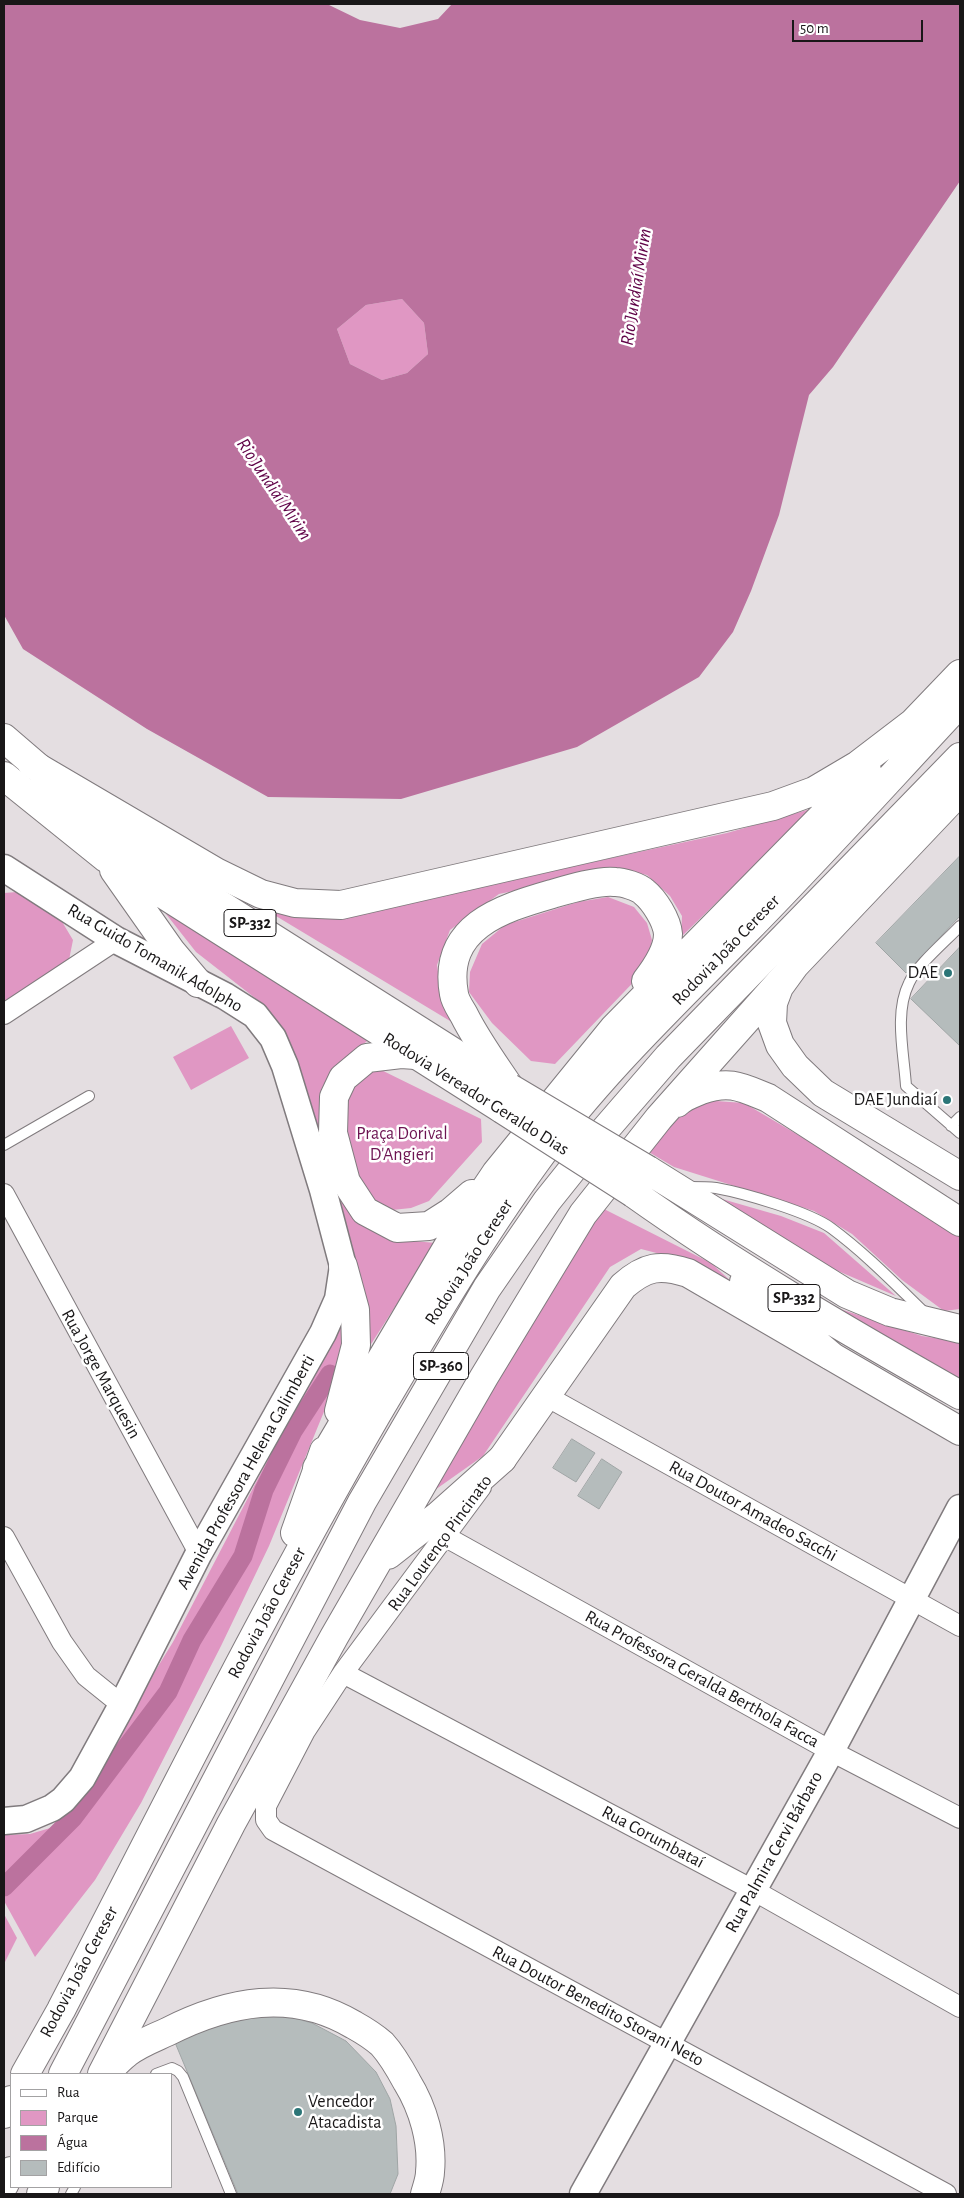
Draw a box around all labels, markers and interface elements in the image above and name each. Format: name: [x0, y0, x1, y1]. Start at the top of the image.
scale bar: [794, 10, 925, 42]
text: 50 m: [800, 21, 829, 36]
water label: Rio Jundiaí Mirim: [615, 227, 657, 347]
water label: Rio Jundiaí Mirim: [231, 434, 317, 544]
street label: Rodovia João Cereser: [668, 890, 784, 1010]
street label: Rua Guido Tomanik Adolpho: [63, 899, 247, 1017]
road number: SP-332: [224, 910, 276, 936]
place label: DAE: [908, 962, 938, 984]
marker: DAE: [942, 967, 954, 979]
street label: Rodovia Vereador Geraldo Dias: [379, 1028, 573, 1160]
place label: DAE Jundiaí: [854, 1089, 937, 1111]
marker: DAE Jundiaí: [941, 1094, 953, 1106]
park label: Praça Dorival D'Angieri: [356, 1123, 448, 1166]
street label: Rodovia João Cereser: [420, 1195, 518, 1329]
road number: SP-332: [768, 1285, 820, 1312]
street label: Rua Jorge Marquesin: [56, 1305, 146, 1443]
street label: Avenida Professora Helena Galimberti: [172, 1351, 320, 1593]
road number: SP-360: [414, 1352, 468, 1380]
street label: Rua Doutor Amadeo Sacchi: [665, 1456, 841, 1566]
street label: Rua Lourenço Pincinato: [383, 1471, 497, 1615]
street label: Rodovia João Cereser: [223, 1544, 311, 1682]
street label: Rua Professora Geralda Berthola Facca: [581, 1605, 823, 1753]
street label: Rua Palmira Cervi Bárbaro: [721, 1767, 827, 1937]
street label: Rua Corumbataí: [598, 1801, 708, 1873]
street label: Rodovia João Cereser: [35, 1903, 123, 2041]
street label: Rua Doutor Benedito Storani Neto: [488, 1941, 708, 2071]
legend: [10, 2073, 172, 2188]
text: Rua: [57, 2085, 80, 2100]
place label: Vencedor Atacadista: [308, 2091, 382, 2134]
marker: Vencedor Atacadista: [292, 2106, 304, 2118]
text: Parque: [57, 2110, 98, 2125]
text: Água: [57, 2135, 88, 2150]
text: Edifício: [57, 2160, 100, 2175]

